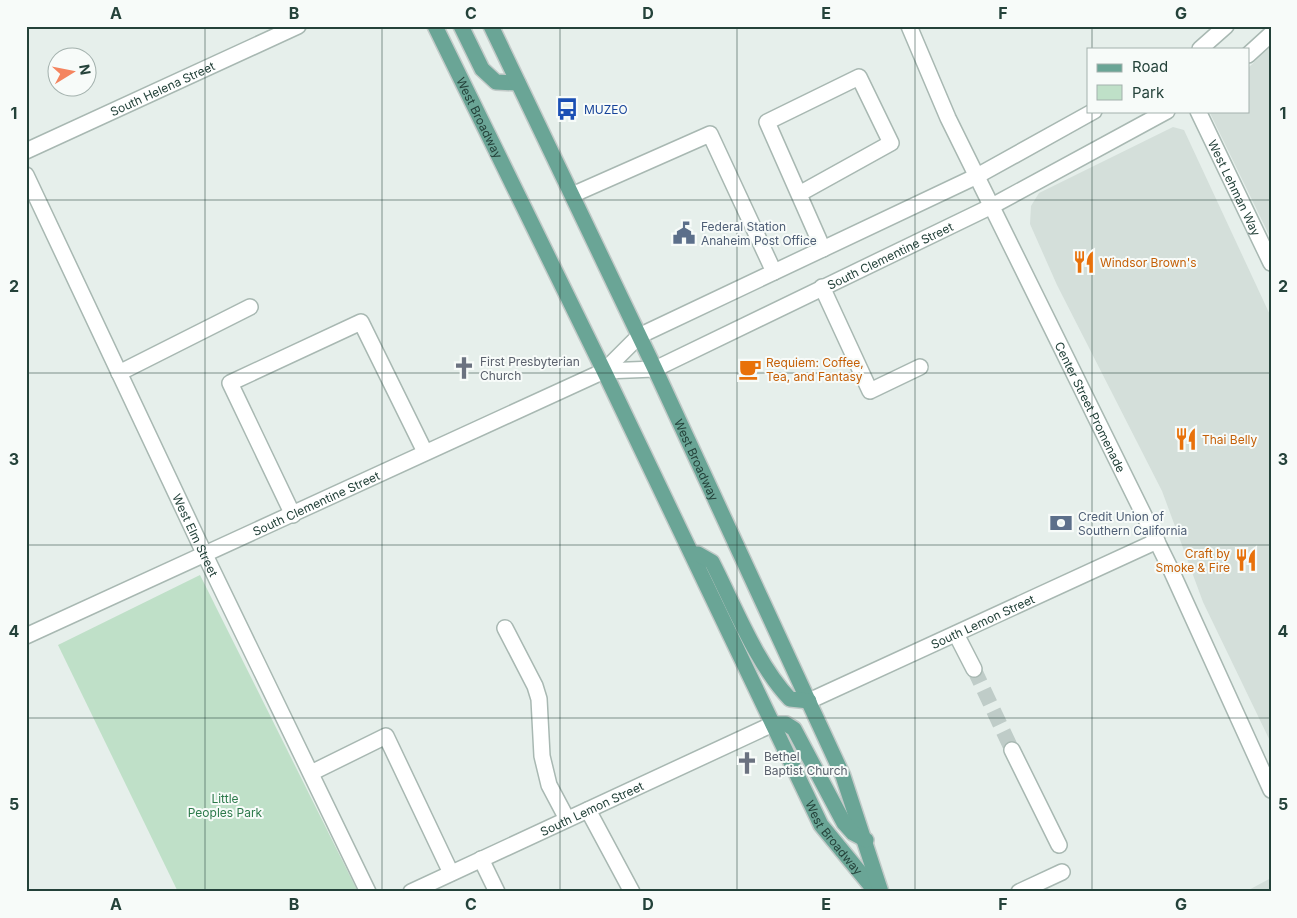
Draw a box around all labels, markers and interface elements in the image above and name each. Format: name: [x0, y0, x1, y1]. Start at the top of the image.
text: A: [110, 3, 122, 23]
text: B: [289, 3, 299, 23]
text: C: [465, 3, 477, 23]
text: D: [642, 3, 654, 23]
text: E: [821, 3, 831, 23]
text: F: [998, 3, 1008, 23]
text: G: [1175, 3, 1187, 23]
north arrow: [48, 48, 98, 98]
legend: [1087, 48, 1250, 112]
text: Road: [1132, 57, 1168, 76]
street label: South Helena Street: [108, 58, 217, 119]
text: N: [76, 63, 95, 76]
street label: West Broadway: [454, 75, 506, 161]
text: Park: [1132, 83, 1165, 102]
bus stop icon: MUZEO: [554, 96, 580, 122]
place label: MUZEO: [584, 102, 628, 117]
text: 1: [11, 103, 17, 123]
text: 1: [1280, 103, 1286, 123]
street label: West Lehman Way: [1205, 137, 1264, 238]
place label: Federal Station Anaheim Post Office: [701, 219, 817, 248]
street label: South Clementine Street: [825, 219, 955, 292]
public building icon: Federal Station Anaheim Post Office: [671, 220, 697, 246]
restaurant icon: Windsor Brown's: [1071, 249, 1097, 275]
place label: Windsor Brown's: [1100, 255, 1197, 270]
text: 2: [9, 276, 19, 296]
text: 2: [1278, 276, 1288, 296]
street label: Center Street Promenade: [1052, 339, 1129, 475]
place label: First Presbyterian Church: [480, 354, 580, 383]
church icon: First Presbyterian Church: [451, 355, 477, 381]
place label: Requiem: Coffee, Tea, and Fantasy: [766, 355, 864, 384]
cafe icon: Requiem: Coffee, Tea, and Fantasy: [737, 356, 763, 382]
street label: West Broadway: [671, 416, 722, 503]
restaurant icon: Thai Belly: [1173, 426, 1199, 452]
place label: Thai Belly: [1202, 432, 1258, 447]
text: 3: [9, 449, 19, 469]
text: 3: [1278, 449, 1288, 469]
street label: South Clementine Street: [250, 467, 382, 539]
street label: West Elm Street: [170, 491, 222, 579]
place label: Credit Union of Southern California: [1078, 509, 1187, 538]
bank icon: Credit Union of Southern California: [1048, 510, 1074, 536]
place label: Craft by Smoke & Fire: [1155, 546, 1230, 575]
restaurant icon: Craft by Smoke & Fire: [1233, 547, 1259, 573]
street label: South Lemon Street: [928, 591, 1037, 651]
text: 4: [9, 621, 20, 641]
text: 4: [1278, 621, 1289, 641]
place label: Bethel Baptist Church: [764, 749, 848, 778]
church icon: Bethel Baptist Church: [734, 750, 760, 776]
street label: South Lemon Street: [537, 778, 646, 839]
park label: Little Peoples Park: [188, 791, 263, 820]
text: 5: [9, 794, 19, 814]
text: 5: [1278, 794, 1288, 814]
street label: West Broadway: [803, 798, 866, 878]
text: A: [110, 894, 122, 914]
text: B: [289, 894, 299, 914]
text: C: [465, 894, 477, 914]
text: D: [642, 894, 654, 914]
text: E: [821, 894, 831, 914]
text: F: [998, 894, 1008, 914]
text: G: [1175, 894, 1187, 914]

